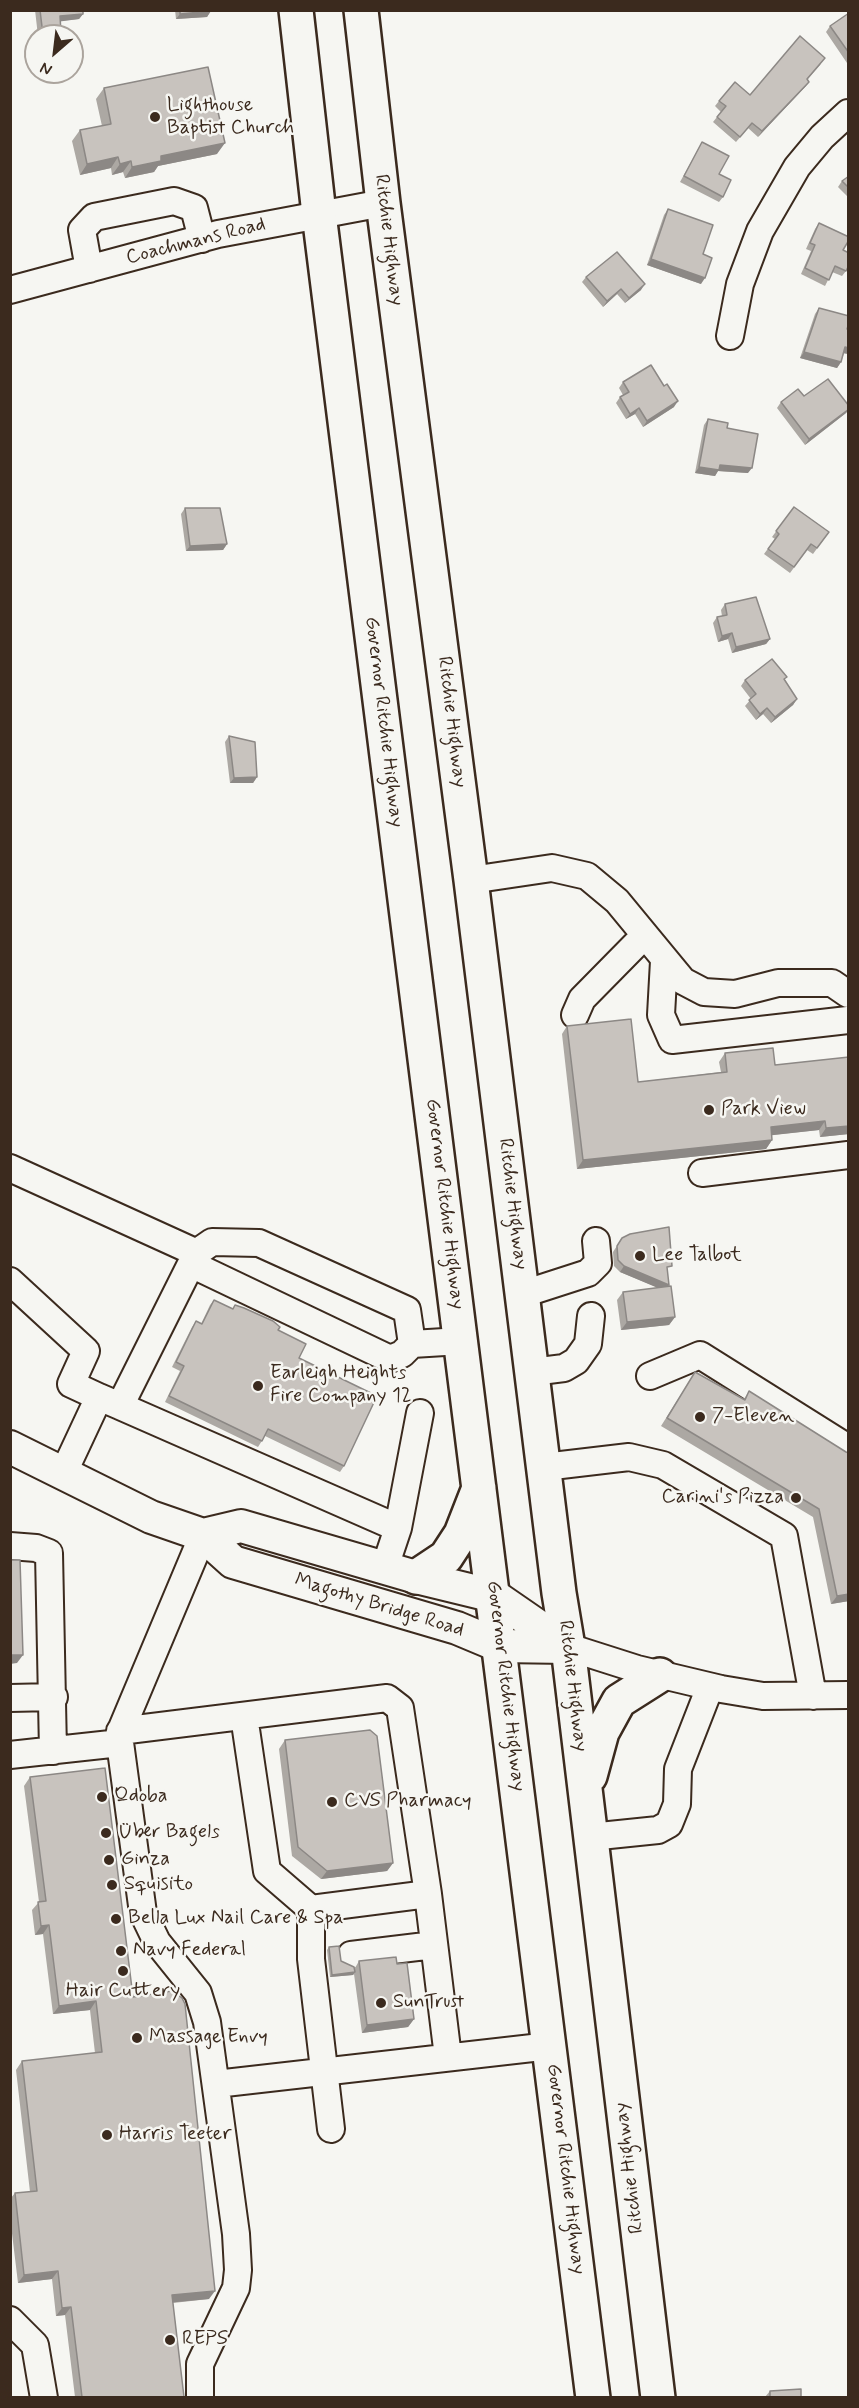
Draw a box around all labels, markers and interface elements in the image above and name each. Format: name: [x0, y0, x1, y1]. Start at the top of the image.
north arrow: [24, 24, 84, 84]
text: N: [37, 57, 56, 80]
place label: Lighthouse Baptist Church: [167, 94, 294, 141]
marker: Lighthouse Baptist Church: [148, 110, 162, 124]
street label: Ritchie Highway: [368, 173, 408, 307]
street label: Coachmans Road: [124, 213, 268, 271]
street label: Governor Ritchie Highway: [358, 615, 408, 829]
street label: Ritchie Highway: [431, 655, 471, 789]
street label: Governor Ritchie Highway: [419, 1097, 469, 1311]
place label: Park View: [721, 1098, 806, 1122]
marker: Park View: [702, 1103, 716, 1117]
street label: Ritchie Highway: [492, 1137, 532, 1271]
place label: Lee Talbot: [652, 1244, 742, 1268]
marker: Lee Talbot: [633, 1249, 647, 1263]
place label: Earleigh Heights Fire Company 12: [270, 1362, 411, 1409]
marker: Earleigh Heights Fire Company 12: [251, 1379, 265, 1393]
place label: 7-Eleven: [712, 1405, 794, 1429]
marker: 7-Eleven: [693, 1410, 707, 1424]
place label: Carini's Pizza: [661, 1486, 784, 1510]
marker: Carini's Pizza: [789, 1491, 803, 1505]
street label: Magothy Bridge Road: [291, 1569, 467, 1643]
street label: Governor Ritchie Highway: [480, 1579, 530, 1793]
street label: Ritchie Highway: [552, 1619, 592, 1753]
place label: Qdoba: [114, 1785, 167, 1809]
marker: Qdoba: [95, 1790, 109, 1804]
place label: CVS Pharmacy: [344, 1790, 472, 1814]
marker: CVS Pharmacy: [325, 1795, 339, 1809]
place label: Über Bagels: [118, 1821, 220, 1845]
marker: Über Bagels: [99, 1826, 113, 1840]
place label: Ginza: [121, 1848, 170, 1872]
marker: Ginza: [102, 1853, 116, 1867]
place label: Squisito: [124, 1873, 193, 1897]
marker: Squisito: [105, 1878, 119, 1892]
place label: Bella Lux Nail Care & Spa: [128, 1907, 344, 1931]
marker: Bella Lux Nail Care & Spa: [109, 1912, 123, 1926]
place label: Navy Federal: [133, 1939, 246, 1963]
marker: Navy Federal: [114, 1944, 128, 1958]
marker: Hair Cuttery: [116, 1964, 130, 1978]
place label: Hair Cuttery: [66, 1980, 180, 2004]
place label: SunTrust: [393, 1991, 464, 2015]
marker: SunTrust: [374, 1996, 388, 2010]
place label: Massage Envy: [149, 2026, 268, 2050]
marker: Massage Envy: [130, 2031, 144, 2045]
street label: Governor Ritchie Highway: [540, 2062, 590, 2276]
street label: Ritchie Highway: [610, 2101, 650, 2235]
place label: Harris Teeter: [119, 2123, 231, 2147]
marker: Harris Teeter: [100, 2128, 114, 2142]
place label: REPS: [182, 2328, 228, 2352]
marker: REPS: [163, 2333, 177, 2347]

